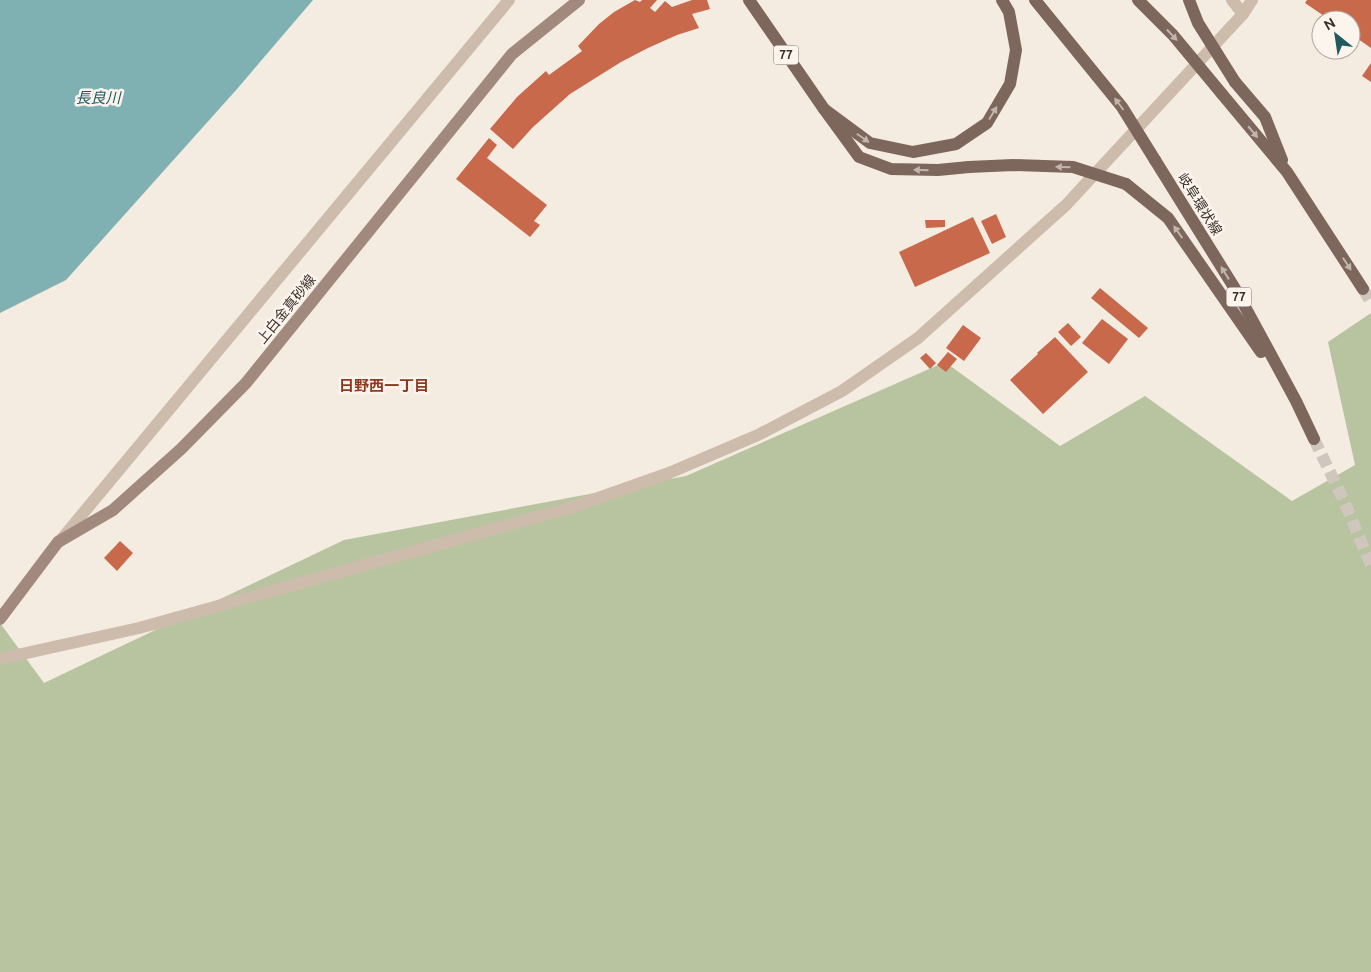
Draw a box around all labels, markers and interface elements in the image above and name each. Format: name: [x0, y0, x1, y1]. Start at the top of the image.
north arrow: [1311, 10, 1361, 60]
text: N: [1321, 14, 1338, 33]
one-way arrow: [1166, 28, 1178, 40]
road number: 77: [774, 46, 798, 64]
water label: 長良川: [75, 89, 122, 106]
one-way arrow: [1114, 97, 1124, 111]
one-way arrow: [988, 106, 997, 119]
one-way arrow: [1248, 125, 1259, 138]
one-way arrow: [857, 132, 870, 142]
one-way arrow: [1054, 162, 1070, 170]
one-way arrow: [912, 165, 928, 173]
street label: 岐阜環状線: [1175, 170, 1225, 238]
one-way arrow: [1173, 225, 1183, 239]
one-way arrow: [1342, 258, 1352, 271]
one-way arrow: [1220, 266, 1229, 279]
street label: 上白金真砂線: [253, 271, 319, 347]
road number: 77: [1226, 288, 1252, 306]
district label: 日野西一丁目: [339, 377, 429, 394]

